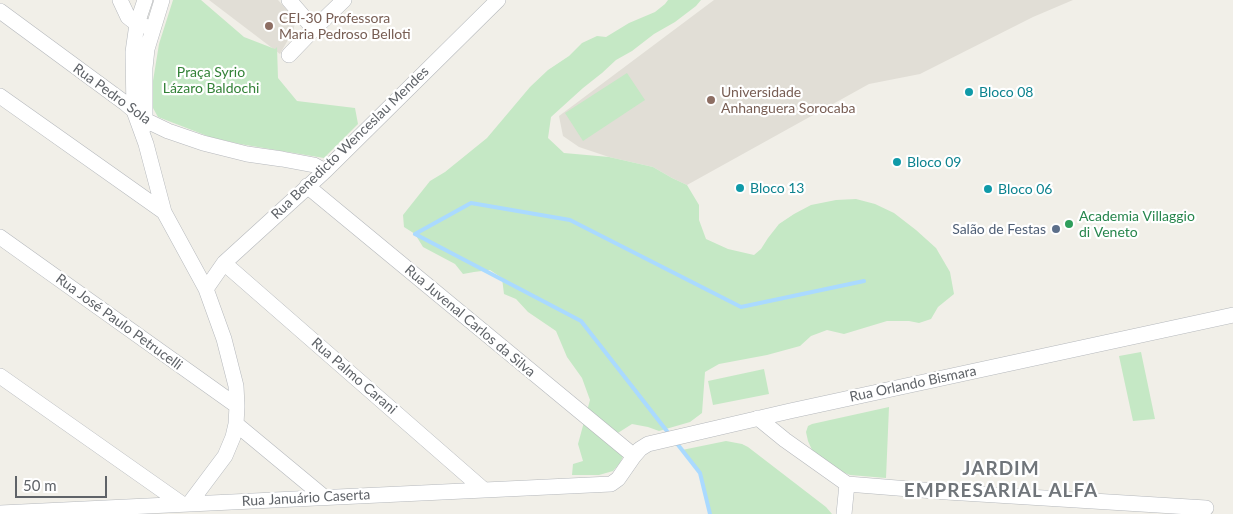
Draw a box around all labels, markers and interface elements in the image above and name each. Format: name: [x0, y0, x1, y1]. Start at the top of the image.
place label: CEI-30 Professora Maria Pedroso Belloti: [279, 10, 411, 42]
marker: CEI-30 Professora Maria Pedroso Belloti: [263, 20, 275, 32]
street label: Rua Pedro Sola: [70, 60, 154, 128]
street label: Rua Benedicto Wenceslau Mendes: [268, 63, 432, 223]
park label: Praça Syrio Lázaro Baldochi: [163, 64, 259, 96]
place label: Universidade Anhanguera Sorocaba: [721, 84, 856, 116]
place label: Bloco 08: [979, 84, 1033, 100]
marker: Bloco 08: [963, 86, 975, 98]
marker: Universidade Anhanguera Sorocaba: [705, 94, 717, 106]
place label: Bloco 09: [907, 154, 961, 170]
marker: Bloco 09: [891, 156, 903, 168]
place label: Bloco 13: [750, 180, 804, 196]
place label: Bloco 06: [998, 181, 1052, 197]
marker: Bloco 13: [734, 182, 746, 194]
marker: Bloco 06: [982, 183, 994, 195]
place label: Academia Villaggio di Veneto: [1079, 208, 1195, 240]
marker: Academia Villaggio di Veneto: [1063, 218, 1075, 230]
place label: Salão de Festas: [952, 221, 1046, 237]
marker: Salão de Festas: [1050, 223, 1062, 235]
street label: Rua Juvenal Carlos da Silva: [401, 261, 539, 381]
street label: Rua José Paulo Petrucelli: [52, 270, 186, 374]
street label: Rua Palmo Carani: [308, 334, 400, 418]
street label: Rua Orlando Bismara: [848, 362, 978, 406]
district label: JARDIM EMPRESARIAL ALFA: [902, 458, 1100, 502]
scale bar: [18, 466, 110, 498]
text: 50 m: [23, 476, 57, 494]
street label: Rua Januário Caserta: [241, 486, 371, 510]

